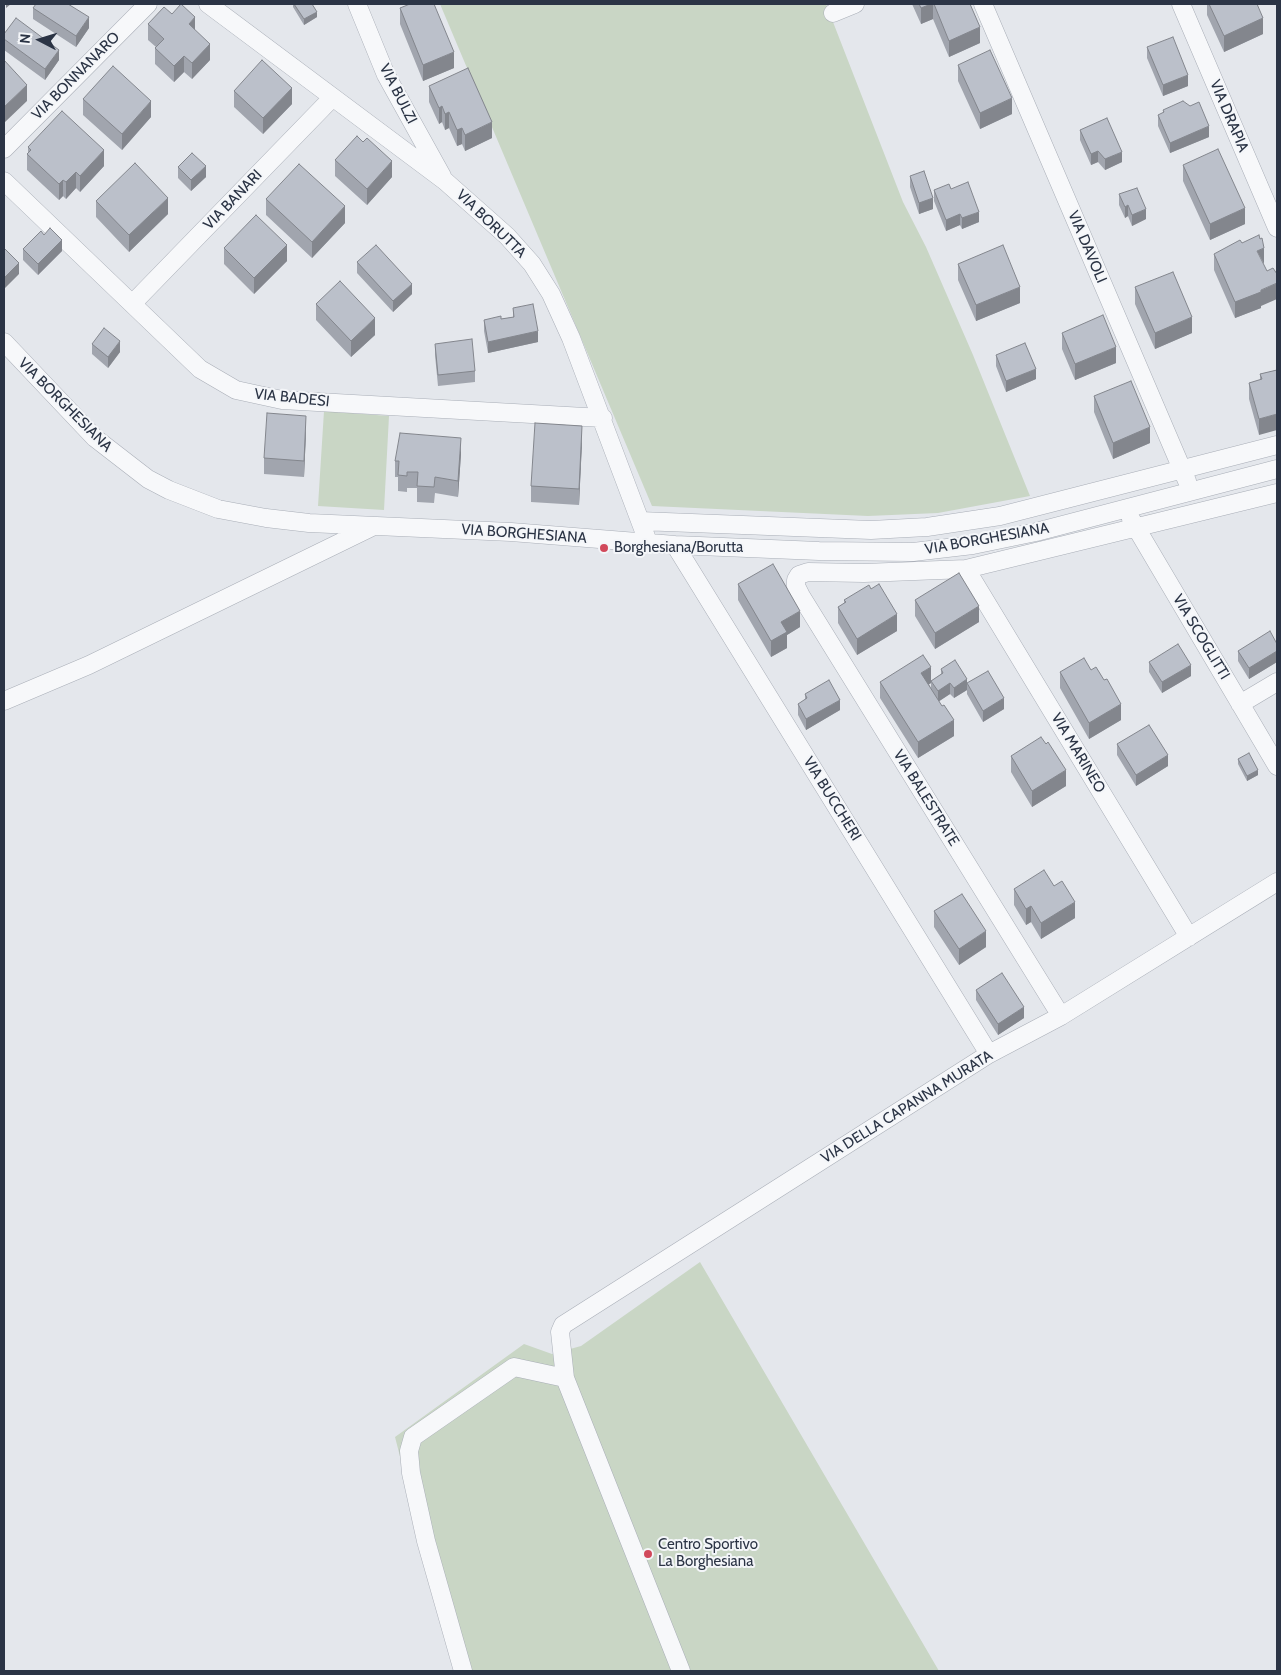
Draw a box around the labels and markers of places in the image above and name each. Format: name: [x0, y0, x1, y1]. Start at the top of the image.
place label: Borghesiana/Borutta: [614, 539, 743, 557]
marker: Borghesiana/Borutta: [598, 542, 610, 554]
place label: Centro Sportivo La Borghesiana: [658, 1536, 758, 1571]
marker: Centro Sportivo La Borghesiana: [642, 1548, 654, 1560]

